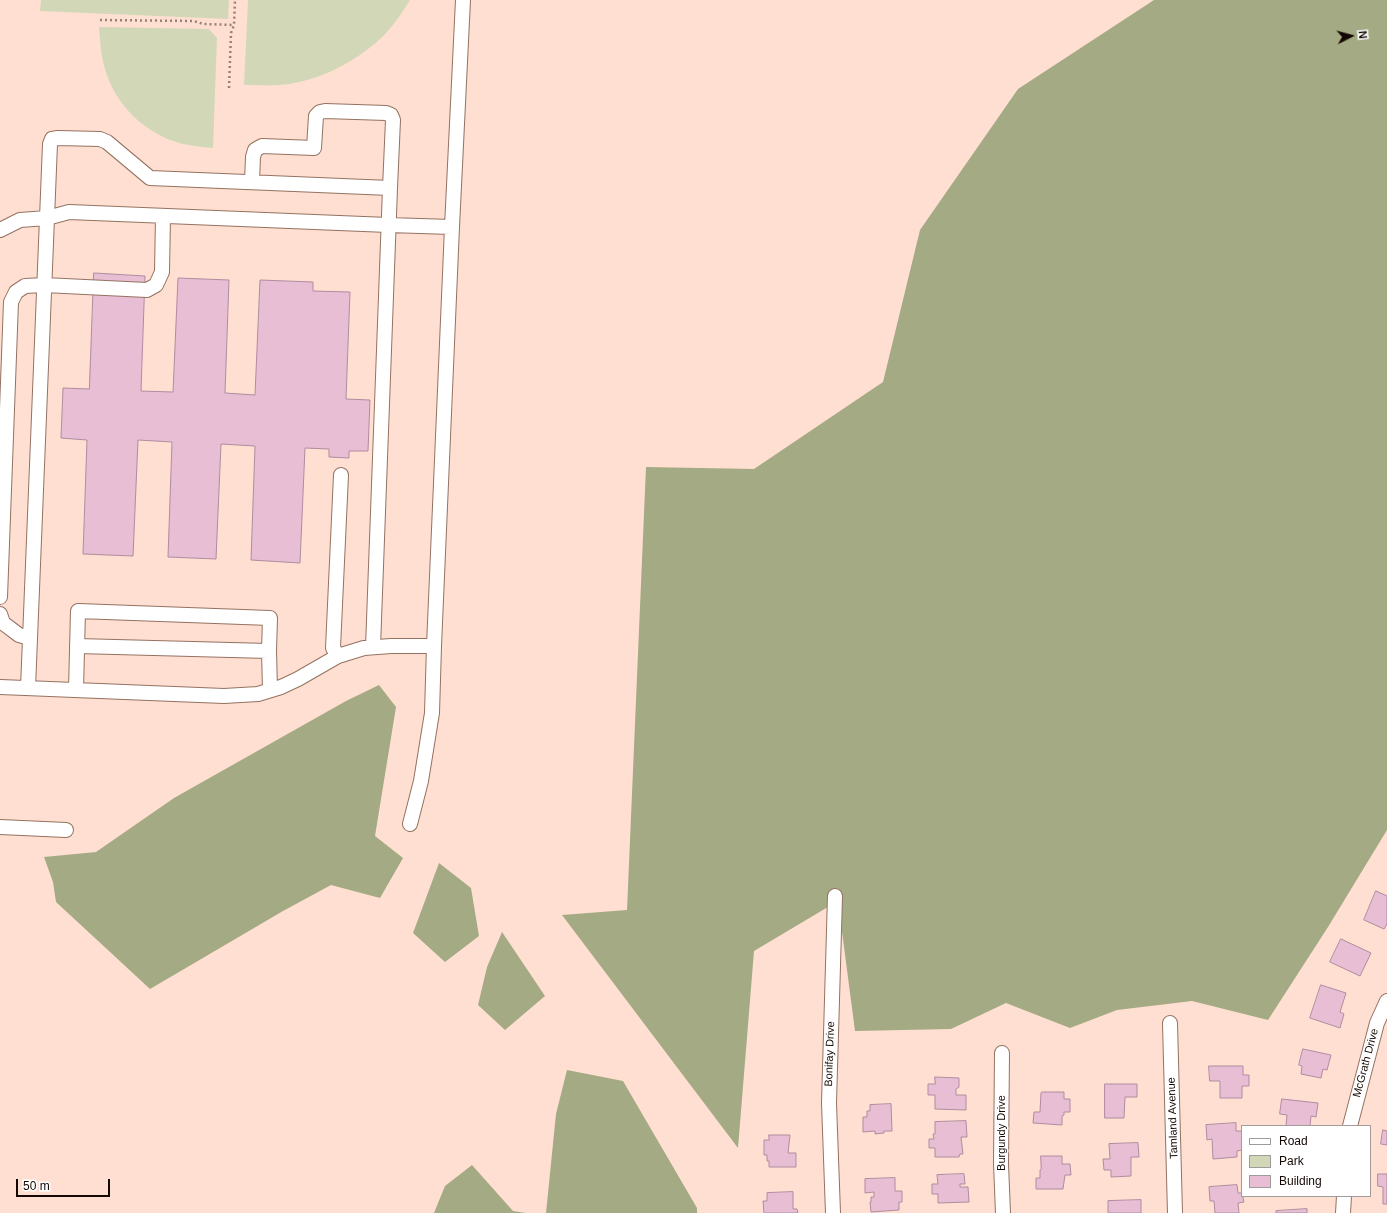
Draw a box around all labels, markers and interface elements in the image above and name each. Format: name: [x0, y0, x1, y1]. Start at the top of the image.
north arrow: [1331, 16, 1371, 56]
text: N: [1357, 30, 1369, 39]
street label: Bonifay Drive: [822, 1021, 838, 1087]
street label: McGrath Drive: [1350, 1027, 1382, 1099]
street label: Tamland Avenue: [1165, 1077, 1181, 1159]
street label: Burgundy Drive: [995, 1095, 1009, 1171]
legend: [1241, 1125, 1371, 1197]
text: Road: [1279, 1134, 1308, 1148]
text: Park: [1279, 1154, 1304, 1168]
scale bar: [18, 1171, 112, 1197]
text: Building: [1279, 1174, 1322, 1188]
text: 50 m: [23, 1179, 50, 1193]

